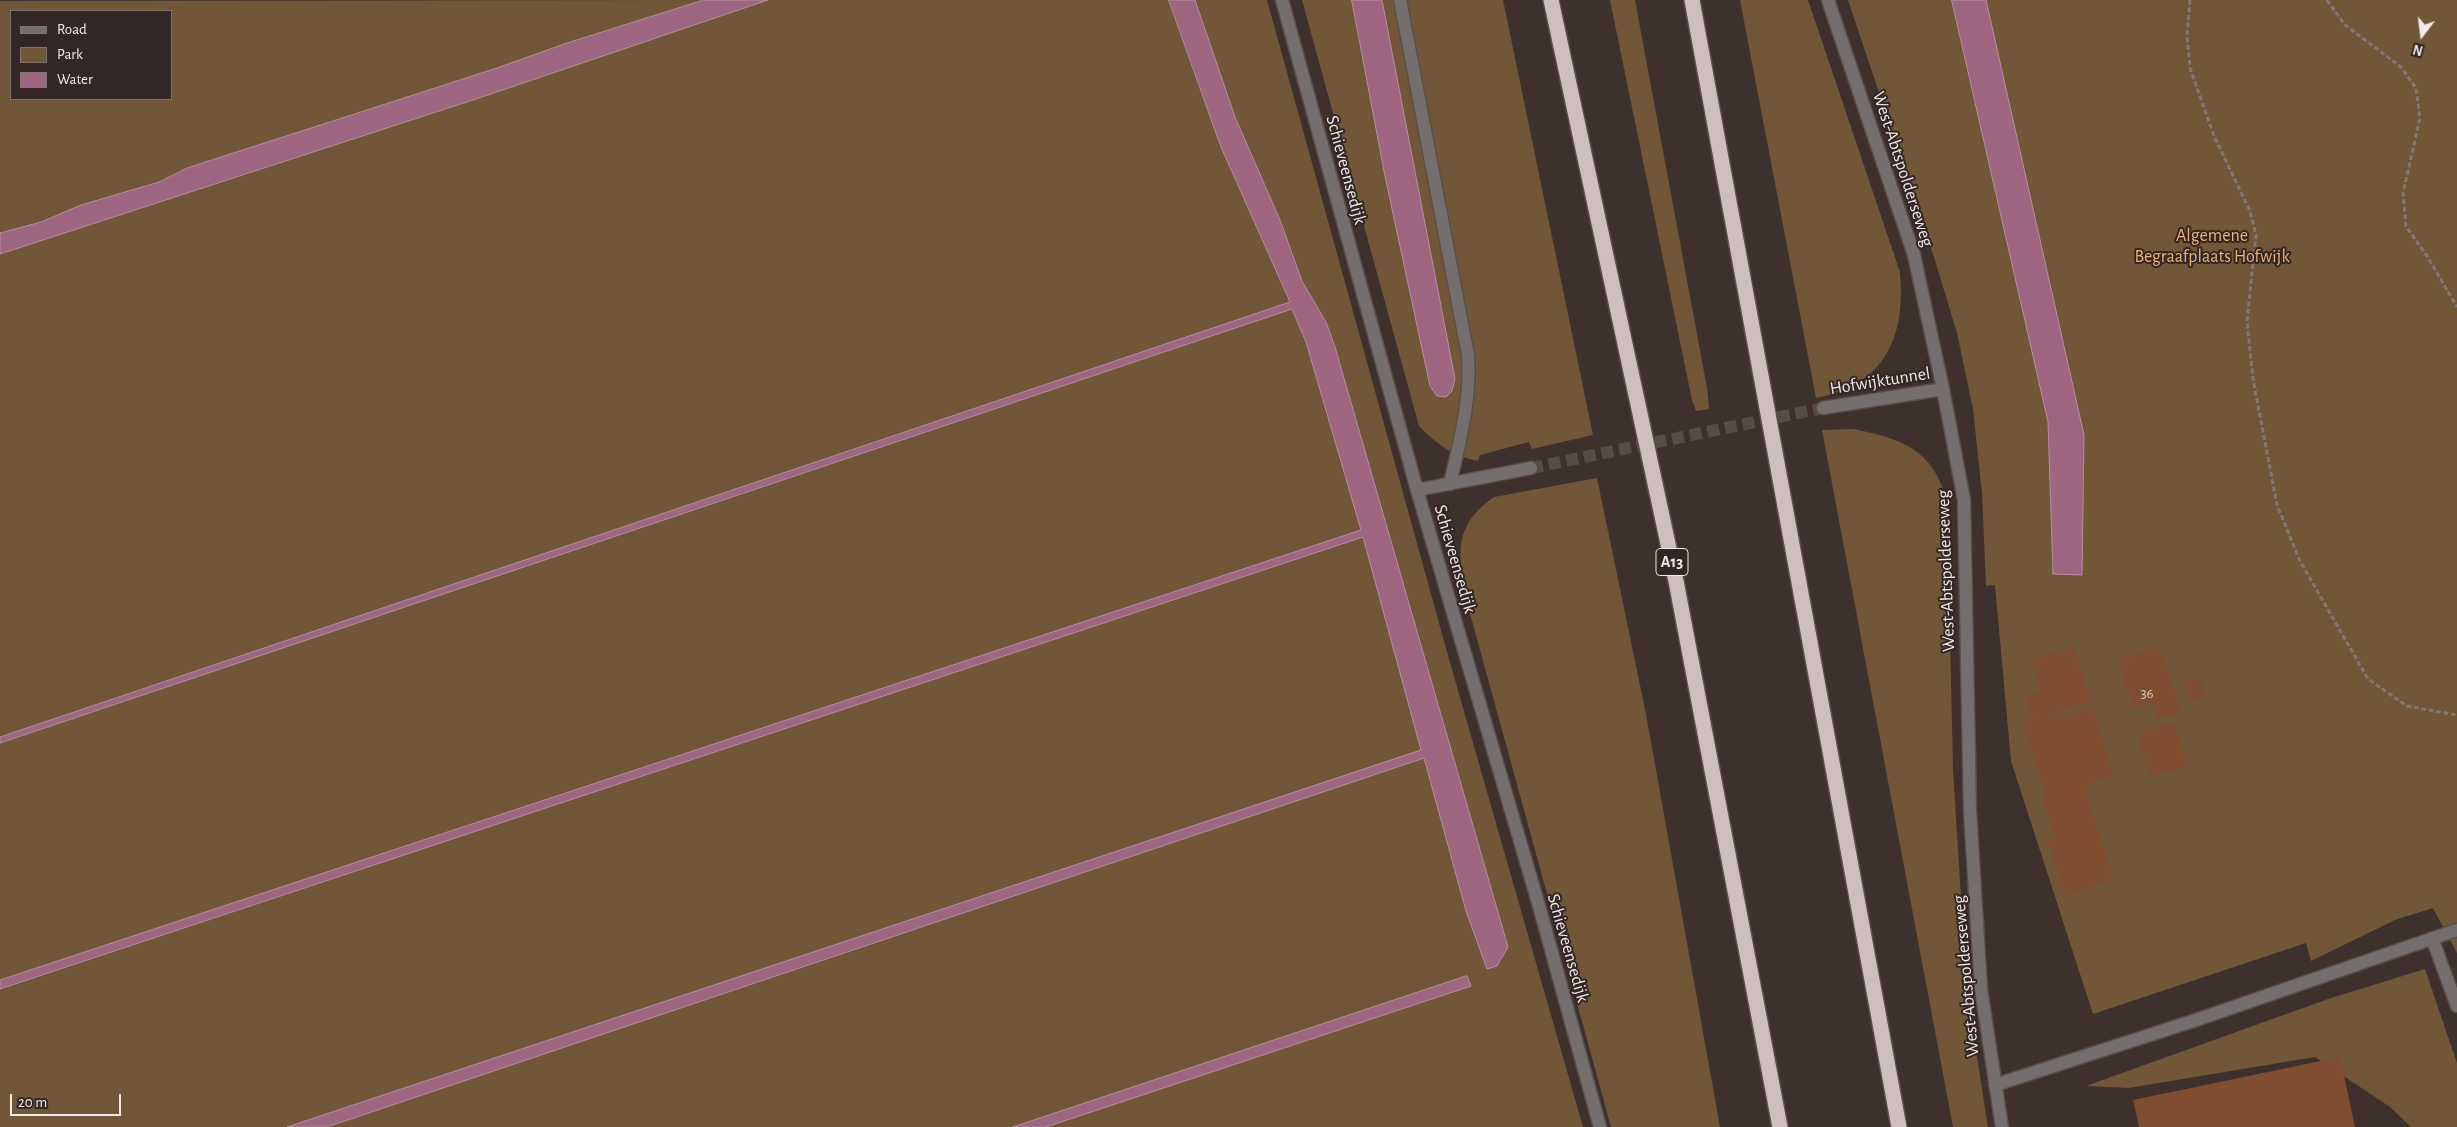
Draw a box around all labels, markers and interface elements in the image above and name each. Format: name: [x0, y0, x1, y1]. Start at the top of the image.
legend: [10, 10, 172, 100]
north arrow: [2397, 10, 2447, 60]
text: Road: [57, 22, 87, 37]
text: N: [2412, 41, 2425, 58]
text: Park: [57, 47, 83, 62]
text: Water: [57, 72, 93, 87]
street label: West-Abtspolderseweg: [1868, 89, 1938, 249]
street label: Schieveensedijk: [1321, 113, 1371, 227]
park label: Algemene Begraafplaats Hofwijk: [2134, 225, 2290, 268]
street label: Hofwijktunnel: [1828, 362, 1932, 400]
street label: West-Abtspolderseweg: [1932, 490, 1960, 652]
street label: Schieveensedijk: [1429, 502, 1481, 616]
road number: A13: [1656, 548, 1688, 576]
house number: 36: [2140, 684, 2154, 702]
street label: Schieveensedijk: [1542, 891, 1594, 1005]
street label: West-Abtspolderseweg: [1948, 894, 1984, 1058]
scale bar: [12, 1084, 124, 1116]
text: 20 m: [18, 1095, 47, 1110]

